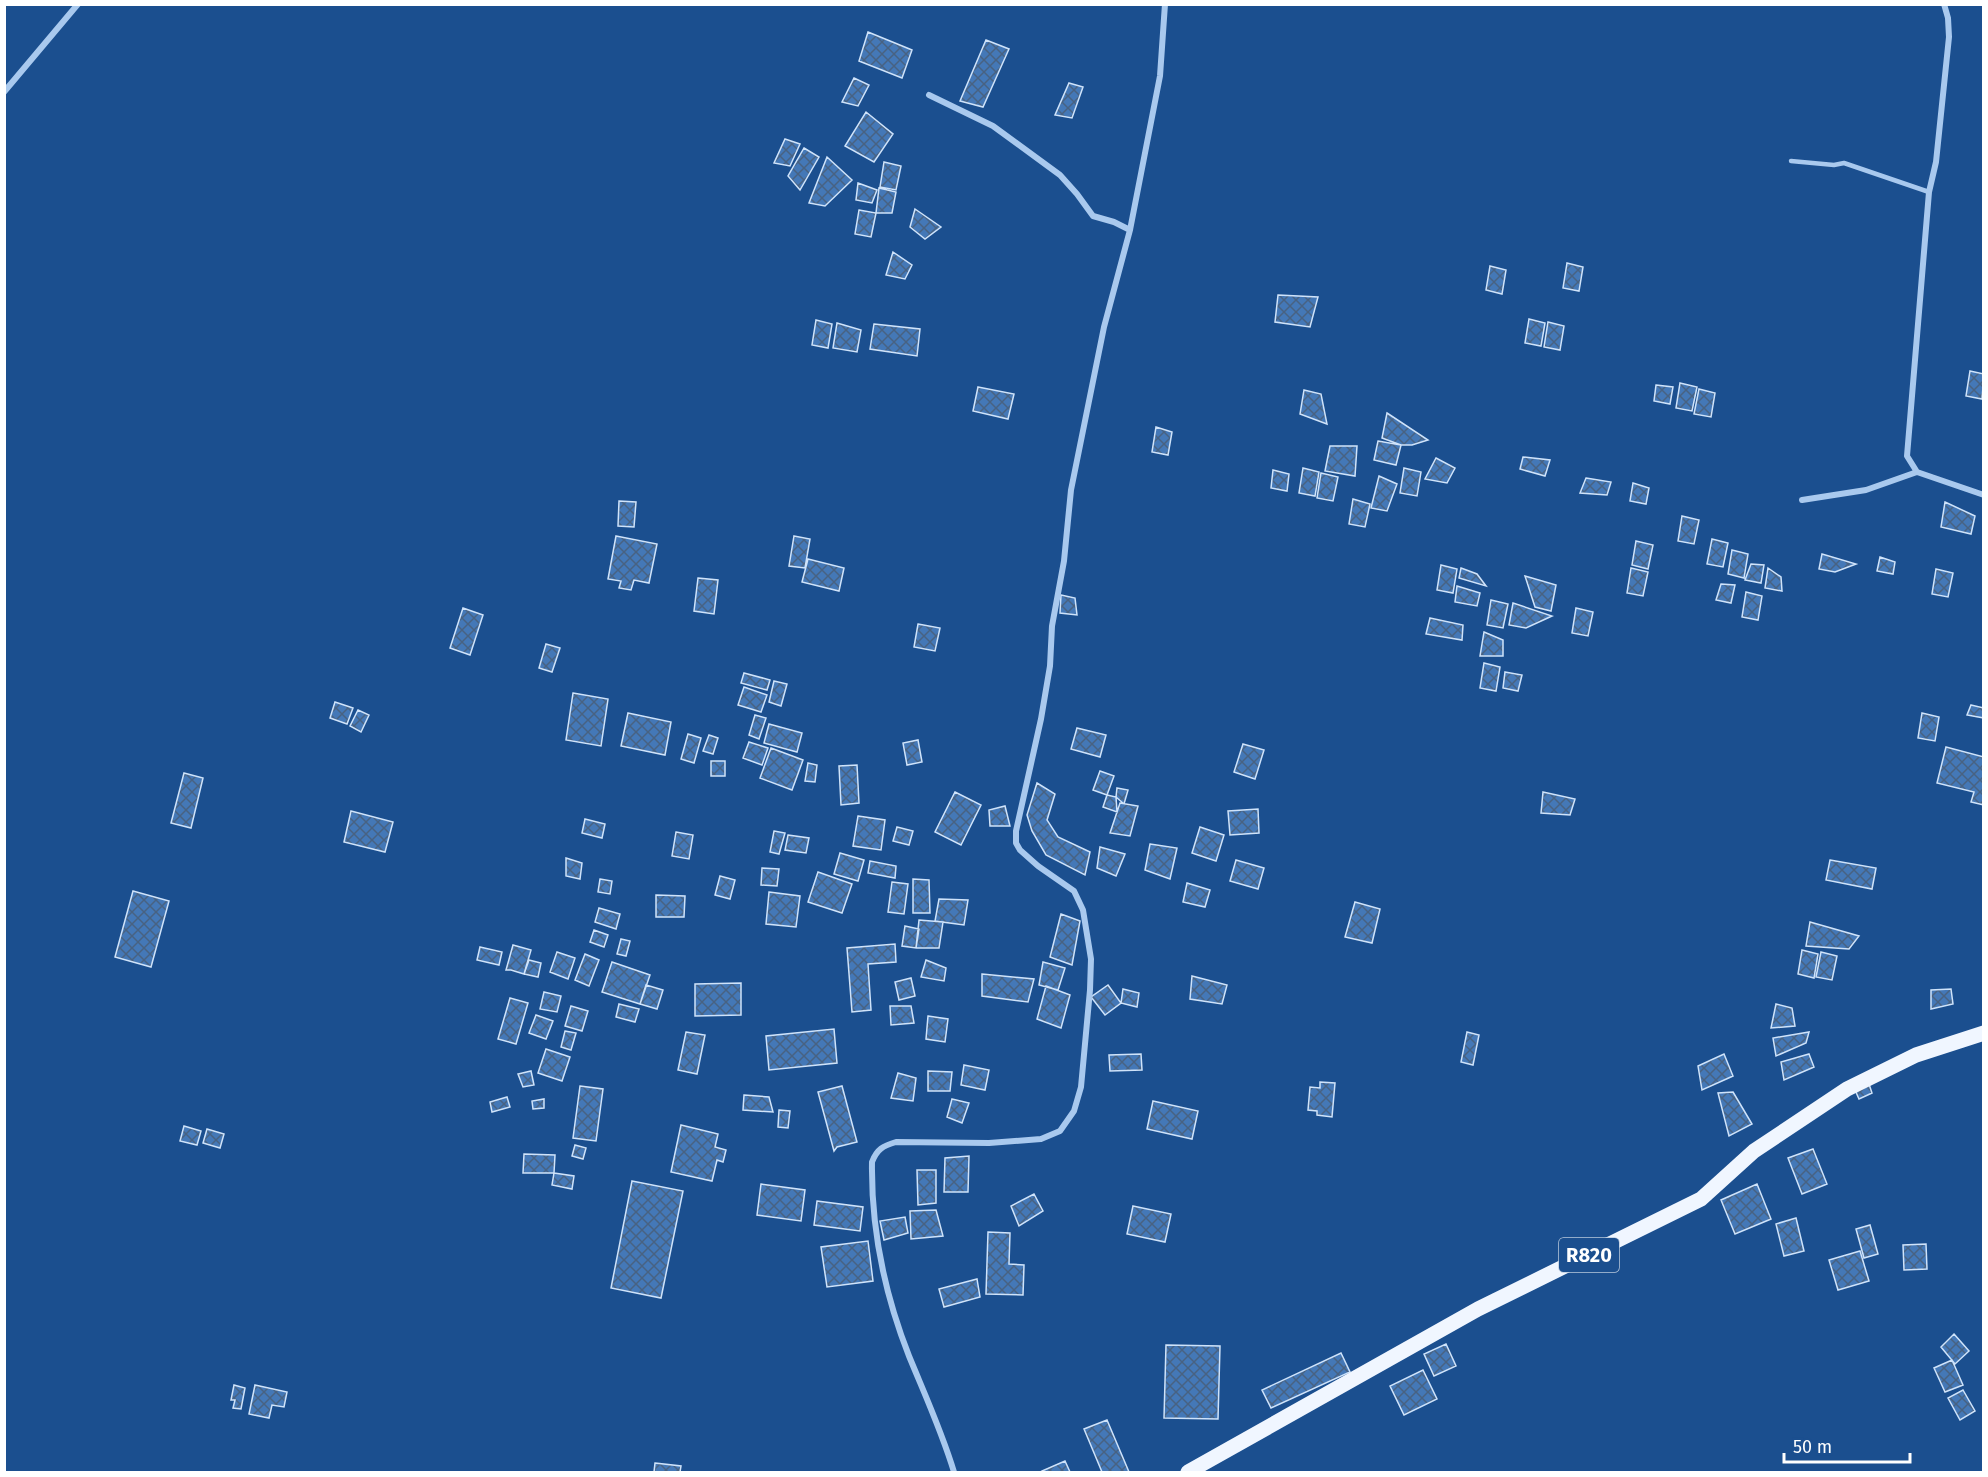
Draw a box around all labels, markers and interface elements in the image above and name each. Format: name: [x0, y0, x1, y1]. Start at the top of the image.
road number: R820: [1559, 1238, 1619, 1272]
scale bar: [1784, 1426, 1910, 1464]
text: 50 m: [1793, 1436, 1832, 1458]

